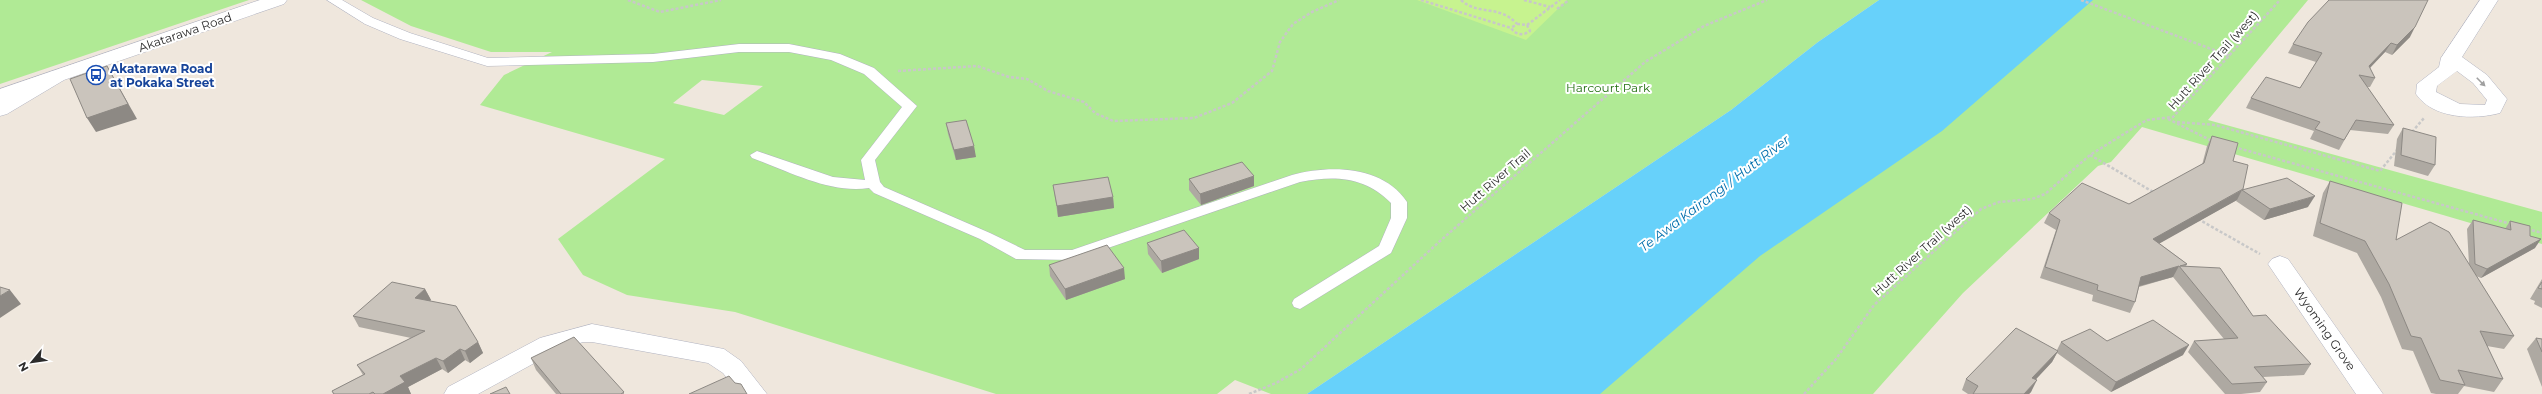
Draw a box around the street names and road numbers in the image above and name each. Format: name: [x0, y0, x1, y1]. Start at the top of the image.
street label: Hutt River Trail (west): [2165, 7, 2261, 113]
street label: Akatarawa Road: [136, 9, 234, 55]
street label: Hutt River Trail: [1457, 145, 1533, 215]
street label: Hutt River Trail (west): [1869, 202, 1975, 298]
street label: Wyoming Grove: [2291, 285, 2359, 373]

